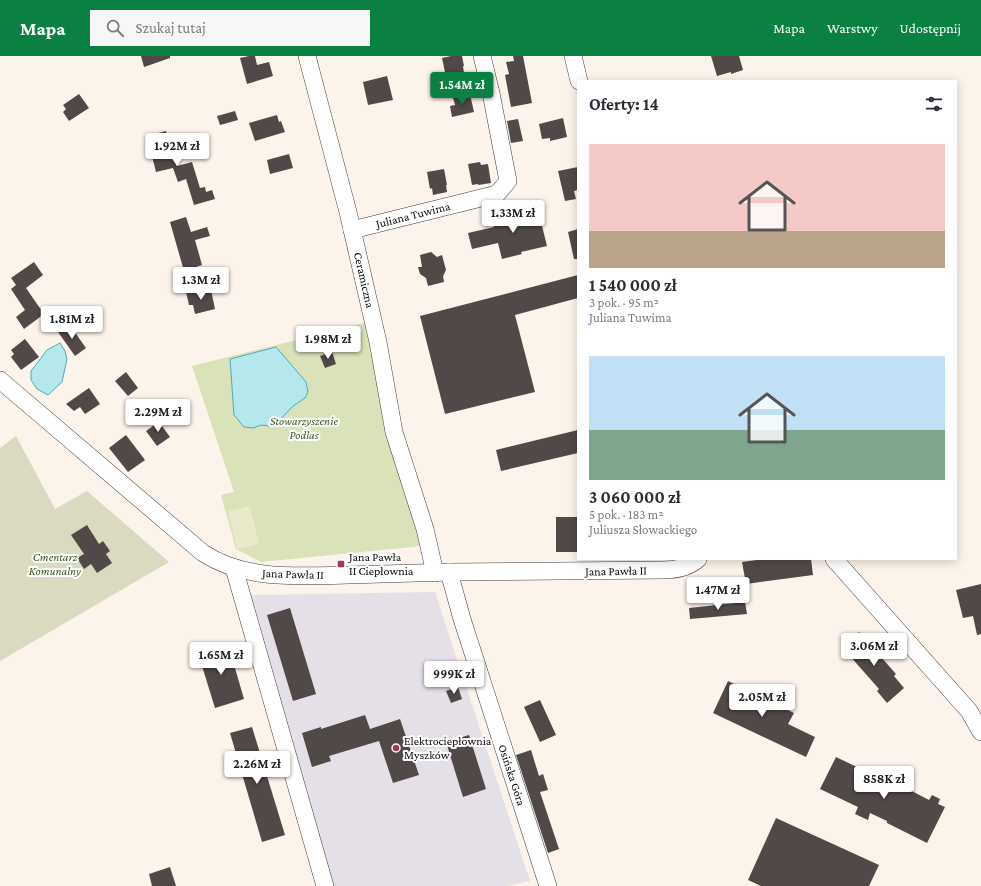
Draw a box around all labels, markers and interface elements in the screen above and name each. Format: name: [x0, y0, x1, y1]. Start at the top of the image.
search box: [90, 10, 370, 46]
icon: search: [104, 17, 126, 39]
text: Mapa: [20, 18, 66, 39]
text: Szukaj tutaj: [136, 20, 206, 36]
text: Mapa: [773, 20, 805, 36]
text: Warstwy: [827, 20, 878, 36]
text: Udostępnij: [900, 20, 961, 36]
pin: 1.54M zł: [421, 72, 503, 106]
text: 1.54M zł: [439, 77, 485, 92]
icon: filters: [923, 93, 945, 115]
text: Oferty: 14: [589, 95, 659, 114]
pin: 1.92M zł: [136, 133, 218, 167]
text: 1.92M zł: [154, 138, 200, 153]
icon: home: [731, 170, 803, 242]
street label: Juliana Tuwima: [373, 199, 452, 231]
pin: 1.33M zł: [472, 200, 554, 234]
text: 1.33M zł: [491, 205, 535, 220]
street label: Ceramiczna: [351, 251, 377, 310]
pin: 1.3M zł: [164, 267, 238, 301]
text: 1.3M zł: [182, 272, 220, 287]
text: 1 540 000 zł: [589, 276, 677, 295]
text: 3 pok. · 95 m²: [589, 295, 659, 310]
pin: 1.81M zł: [31, 306, 113, 340]
text: Juliana Tuwima: [589, 310, 671, 325]
text: 1.81M zł: [50, 311, 94, 326]
pin: 1.98M zł: [287, 326, 369, 360]
text: 1.98M zł: [305, 331, 351, 346]
icon: home: [731, 382, 803, 454]
pin: 2.29M zł: [117, 399, 199, 433]
text: 2.29M zł: [134, 404, 182, 419]
park label: Stowarzyszenie Podlas: [270, 414, 338, 442]
text: 3 060 000 zł: [589, 488, 681, 507]
text: 5 pok. · 183 m²: [589, 507, 663, 522]
text: Juliusza Słowackiego: [589, 522, 697, 537]
park label: Cmentarz Komunalny: [29, 550, 81, 578]
place label: Jana Pawła II Ciepłownia: [348, 550, 414, 578]
marker: Jana Pawła II Ciepłownia: [336, 559, 346, 569]
street label: Jana Pawła II: [584, 563, 647, 579]
street label: Jana Pawła II: [261, 566, 324, 582]
pin: 1.47M zł: [677, 577, 759, 611]
text: 1.47M zł: [696, 582, 740, 597]
pin: 3.06M zł: [833, 633, 915, 667]
text: 3.06M zł: [850, 638, 898, 653]
pin: 1.65M zł: [180, 642, 262, 676]
text: 1.65M zł: [198, 647, 244, 662]
pin: 999K zł: [417, 661, 491, 695]
text: 999K zł: [433, 666, 475, 681]
pin: 2.05M zł: [721, 684, 803, 718]
text: 2.05M zł: [738, 689, 786, 704]
place label: Elektrociepłownia Myszków: [404, 734, 492, 762]
marker: Elektrociepłownia Myszków: [391, 743, 401, 753]
street label: Osińska Góra: [496, 743, 529, 808]
pin: 2.26M zł: [216, 751, 298, 785]
text: 2.26M zł: [233, 756, 281, 771]
pin: 858K zł: [847, 766, 921, 800]
text: 858K zł: [863, 771, 905, 786]

